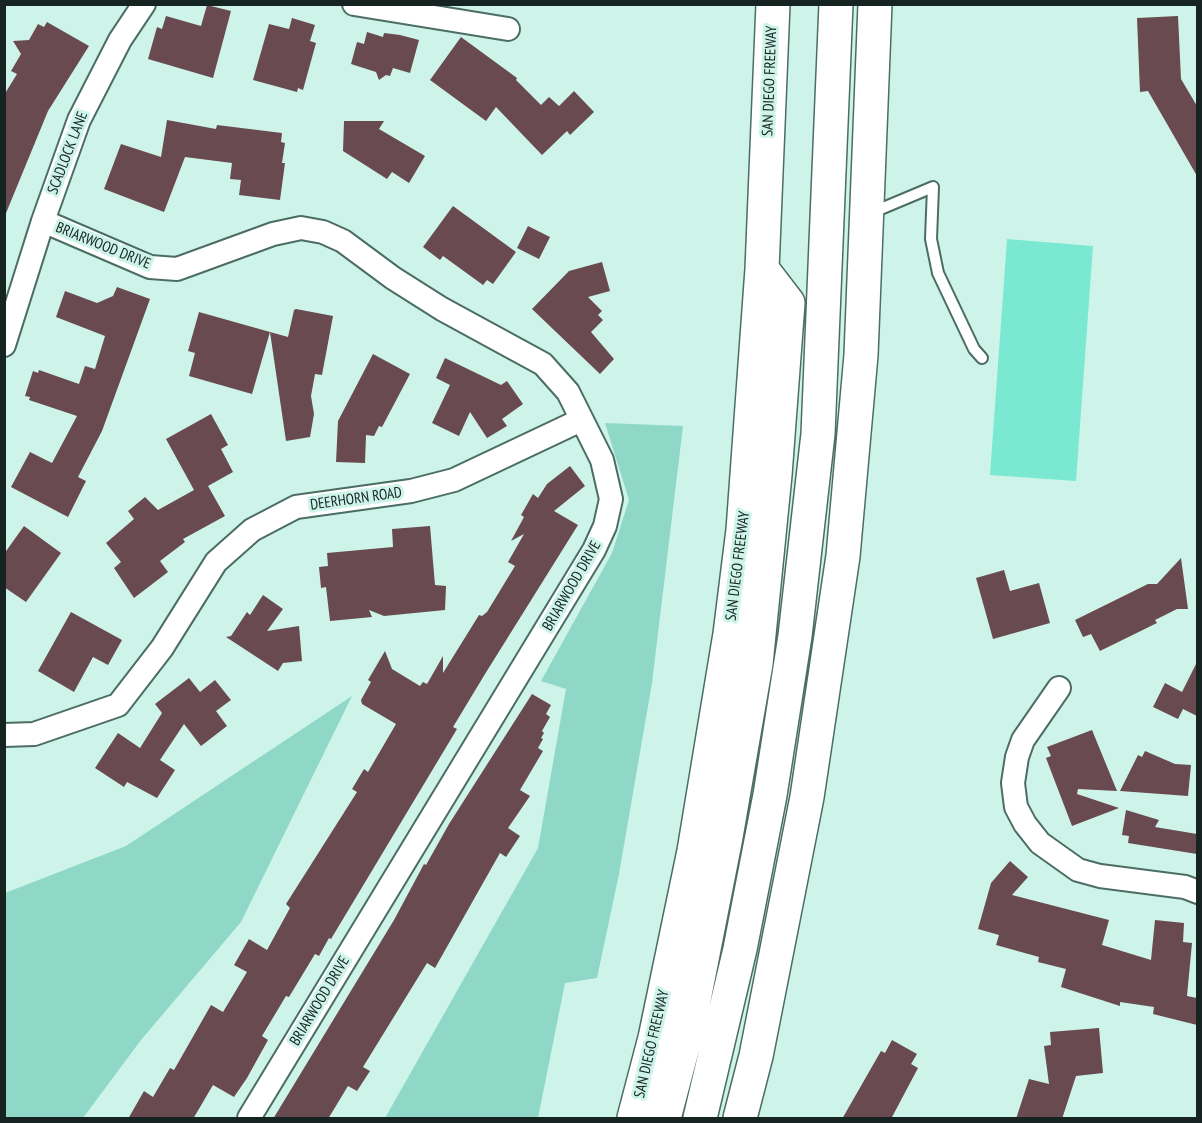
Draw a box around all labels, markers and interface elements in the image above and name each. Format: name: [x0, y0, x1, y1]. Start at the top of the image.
street label: SAN DIEGO FREEWAY: [759, 26, 781, 136]
street label: SCADLOCK LANE: [44, 109, 92, 197]
street label: BRIARWOOD DRIVE: [53, 219, 153, 273]
street label: DEERHORN ROAD: [309, 484, 403, 514]
street label: SAN DIEGO FREEWAY: [722, 510, 754, 622]
street label: BRIARWOOD DRIVE: [539, 538, 605, 634]
street label: BRIARWOOD DRIVE: [286, 953, 354, 1049]
street label: SAN DIEGO FREEWAY: [631, 988, 673, 1100]

